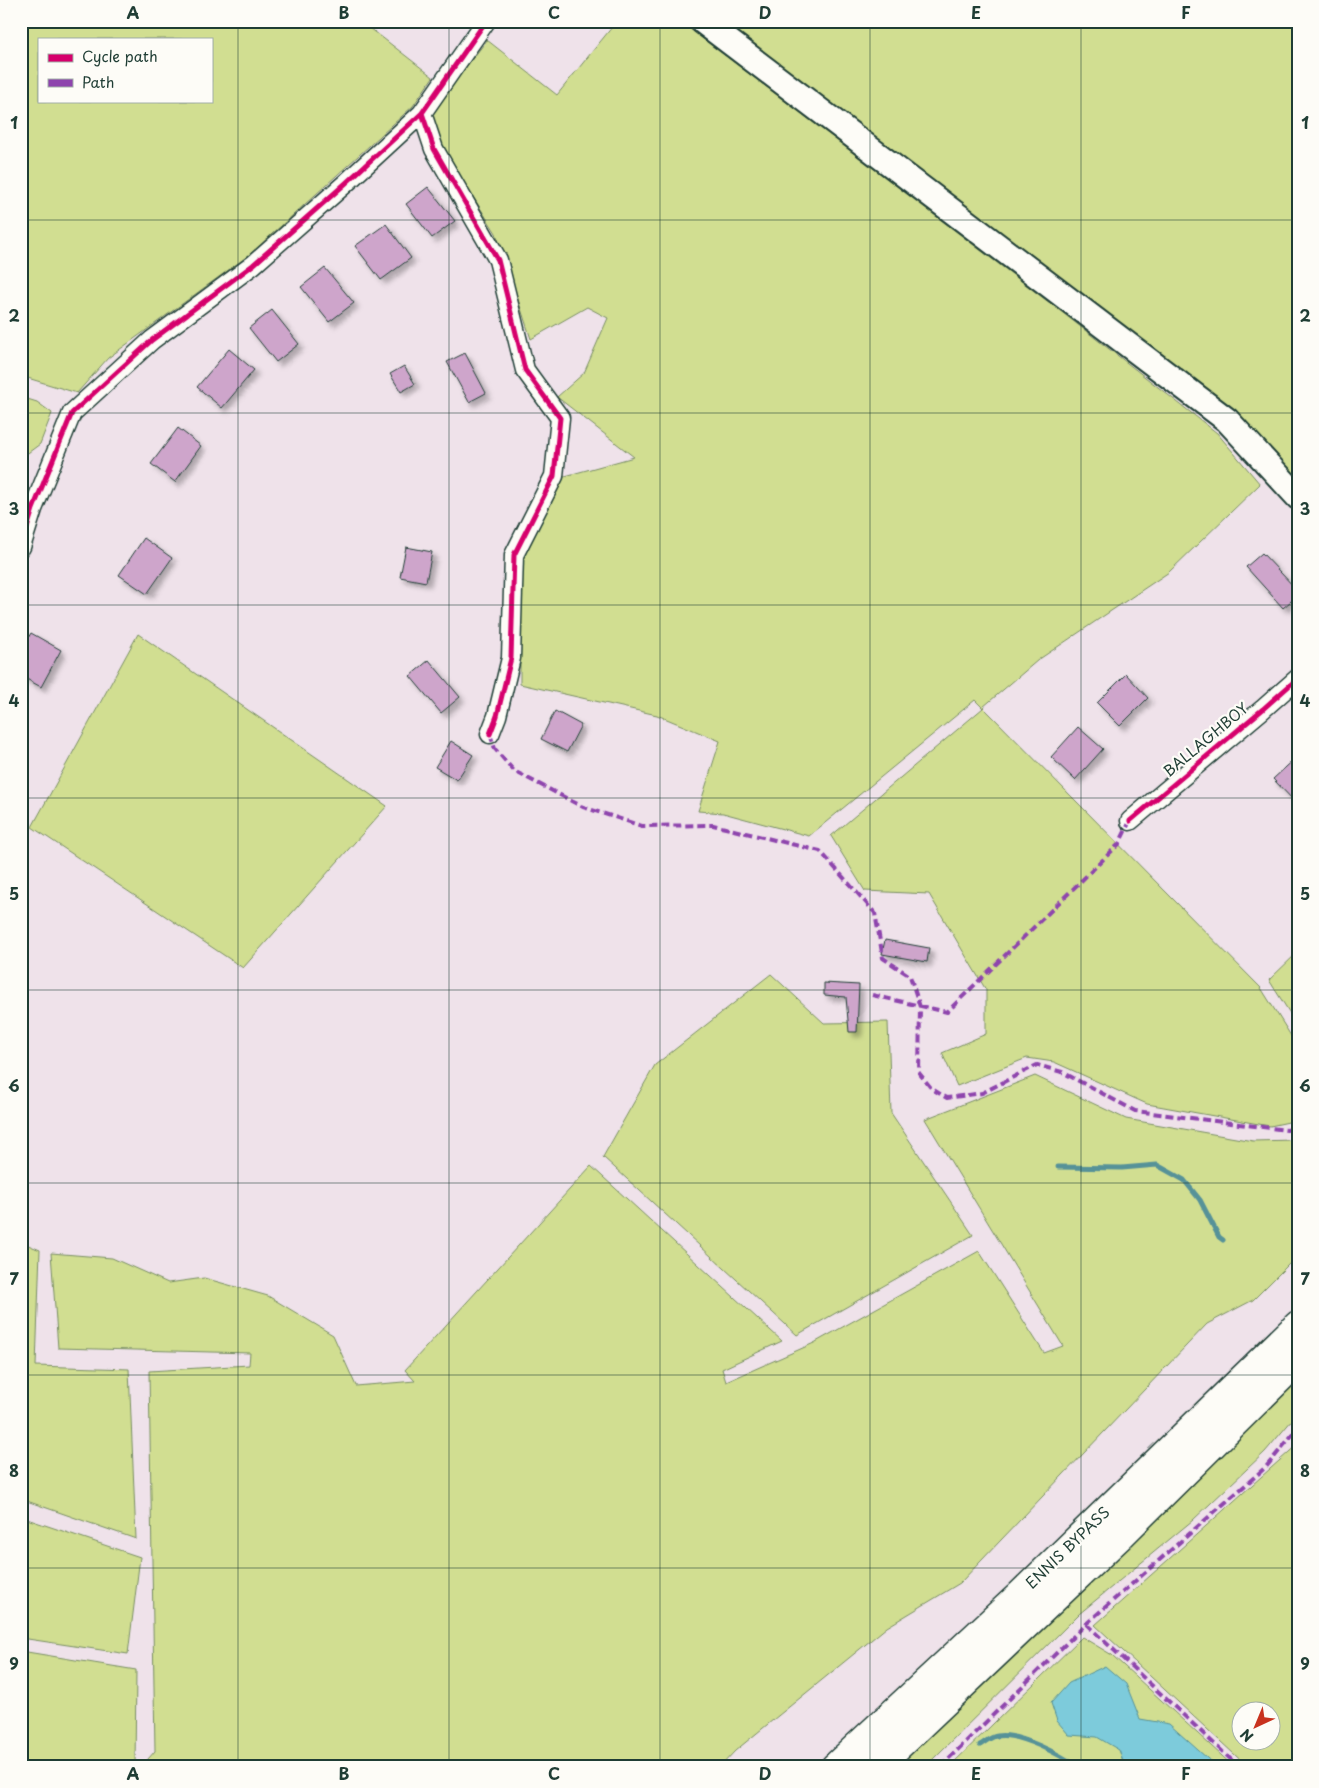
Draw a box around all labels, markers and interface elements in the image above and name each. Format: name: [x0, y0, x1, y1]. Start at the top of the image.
text: A: [127, 0, 140, 24]
text: B: [339, 0, 350, 24]
text: C: [548, 0, 560, 24]
text: D: [759, 0, 771, 24]
text: E: [971, 0, 981, 24]
text: F: [1181, 0, 1191, 24]
legend: [38, 38, 212, 102]
text: Cycle path: [82, 44, 158, 67]
text: Path: [82, 70, 114, 93]
text: 1: [10, 110, 18, 134]
text: 1: [1301, 110, 1309, 134]
text: 2: [8, 303, 20, 327]
text: 2: [1299, 303, 1311, 327]
text: 3: [9, 496, 19, 520]
text: 3: [1300, 496, 1310, 520]
text: 4: [9, 688, 20, 712]
text: 4: [1300, 688, 1311, 712]
street label: BALLAGHBOY: [1157, 696, 1253, 781]
text: 5: [9, 881, 19, 905]
text: 5: [1300, 881, 1310, 905]
text: 6: [8, 1073, 20, 1097]
text: 6: [1299, 1073, 1311, 1097]
text: 7: [9, 1266, 19, 1290]
text: 7: [1300, 1266, 1310, 1290]
text: 8: [9, 1458, 19, 1482]
text: 8: [1300, 1458, 1310, 1482]
street label: ENNIS BYPASS: [1020, 1501, 1114, 1593]
text: 9: [9, 1651, 19, 1675]
text: 9: [1300, 1651, 1310, 1675]
north arrow: [1232, 1700, 1282, 1750]
text: N: [1235, 1724, 1258, 1747]
text: A: [127, 1761, 140, 1785]
text: B: [339, 1761, 350, 1785]
text: C: [548, 1761, 560, 1785]
text: D: [759, 1761, 771, 1785]
text: E: [971, 1761, 981, 1785]
text: F: [1181, 1761, 1191, 1785]

